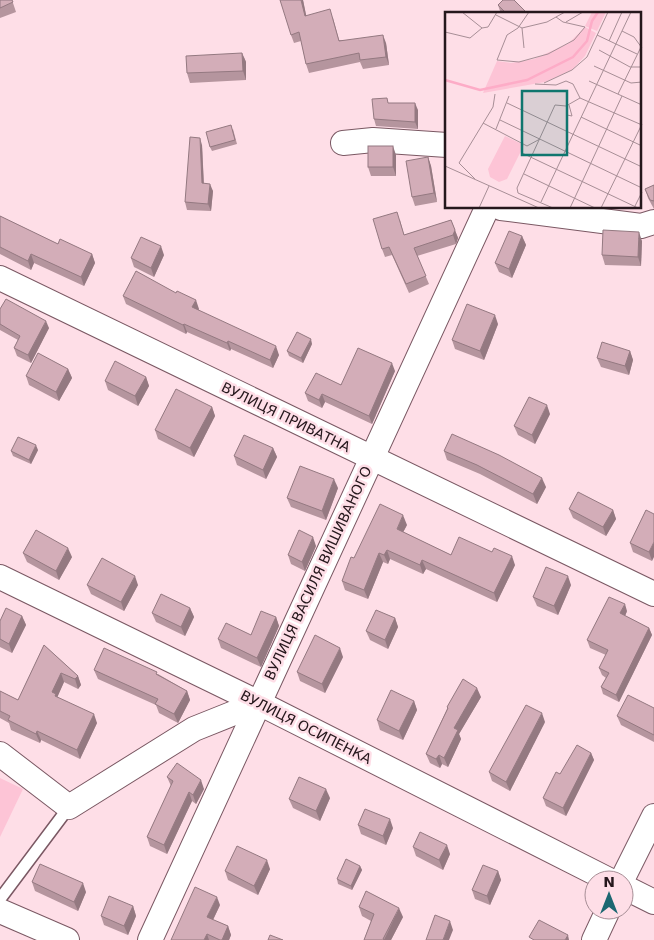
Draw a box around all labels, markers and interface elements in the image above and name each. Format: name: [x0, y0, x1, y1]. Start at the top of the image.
inset map: [445, 12, 642, 209]
street label: ВУЛИЦЯ ПРИВАТНА: [219, 379, 353, 455]
street label: ВУЛИЦЯ ВАСИЛЯ ВИШИВАНОГО: [261, 464, 375, 682]
street label: ВУЛИЦЯ ОСИПЕНКА: [238, 687, 375, 767]
north arrow: [584, 870, 634, 920]
text: N: [603, 874, 615, 890]

